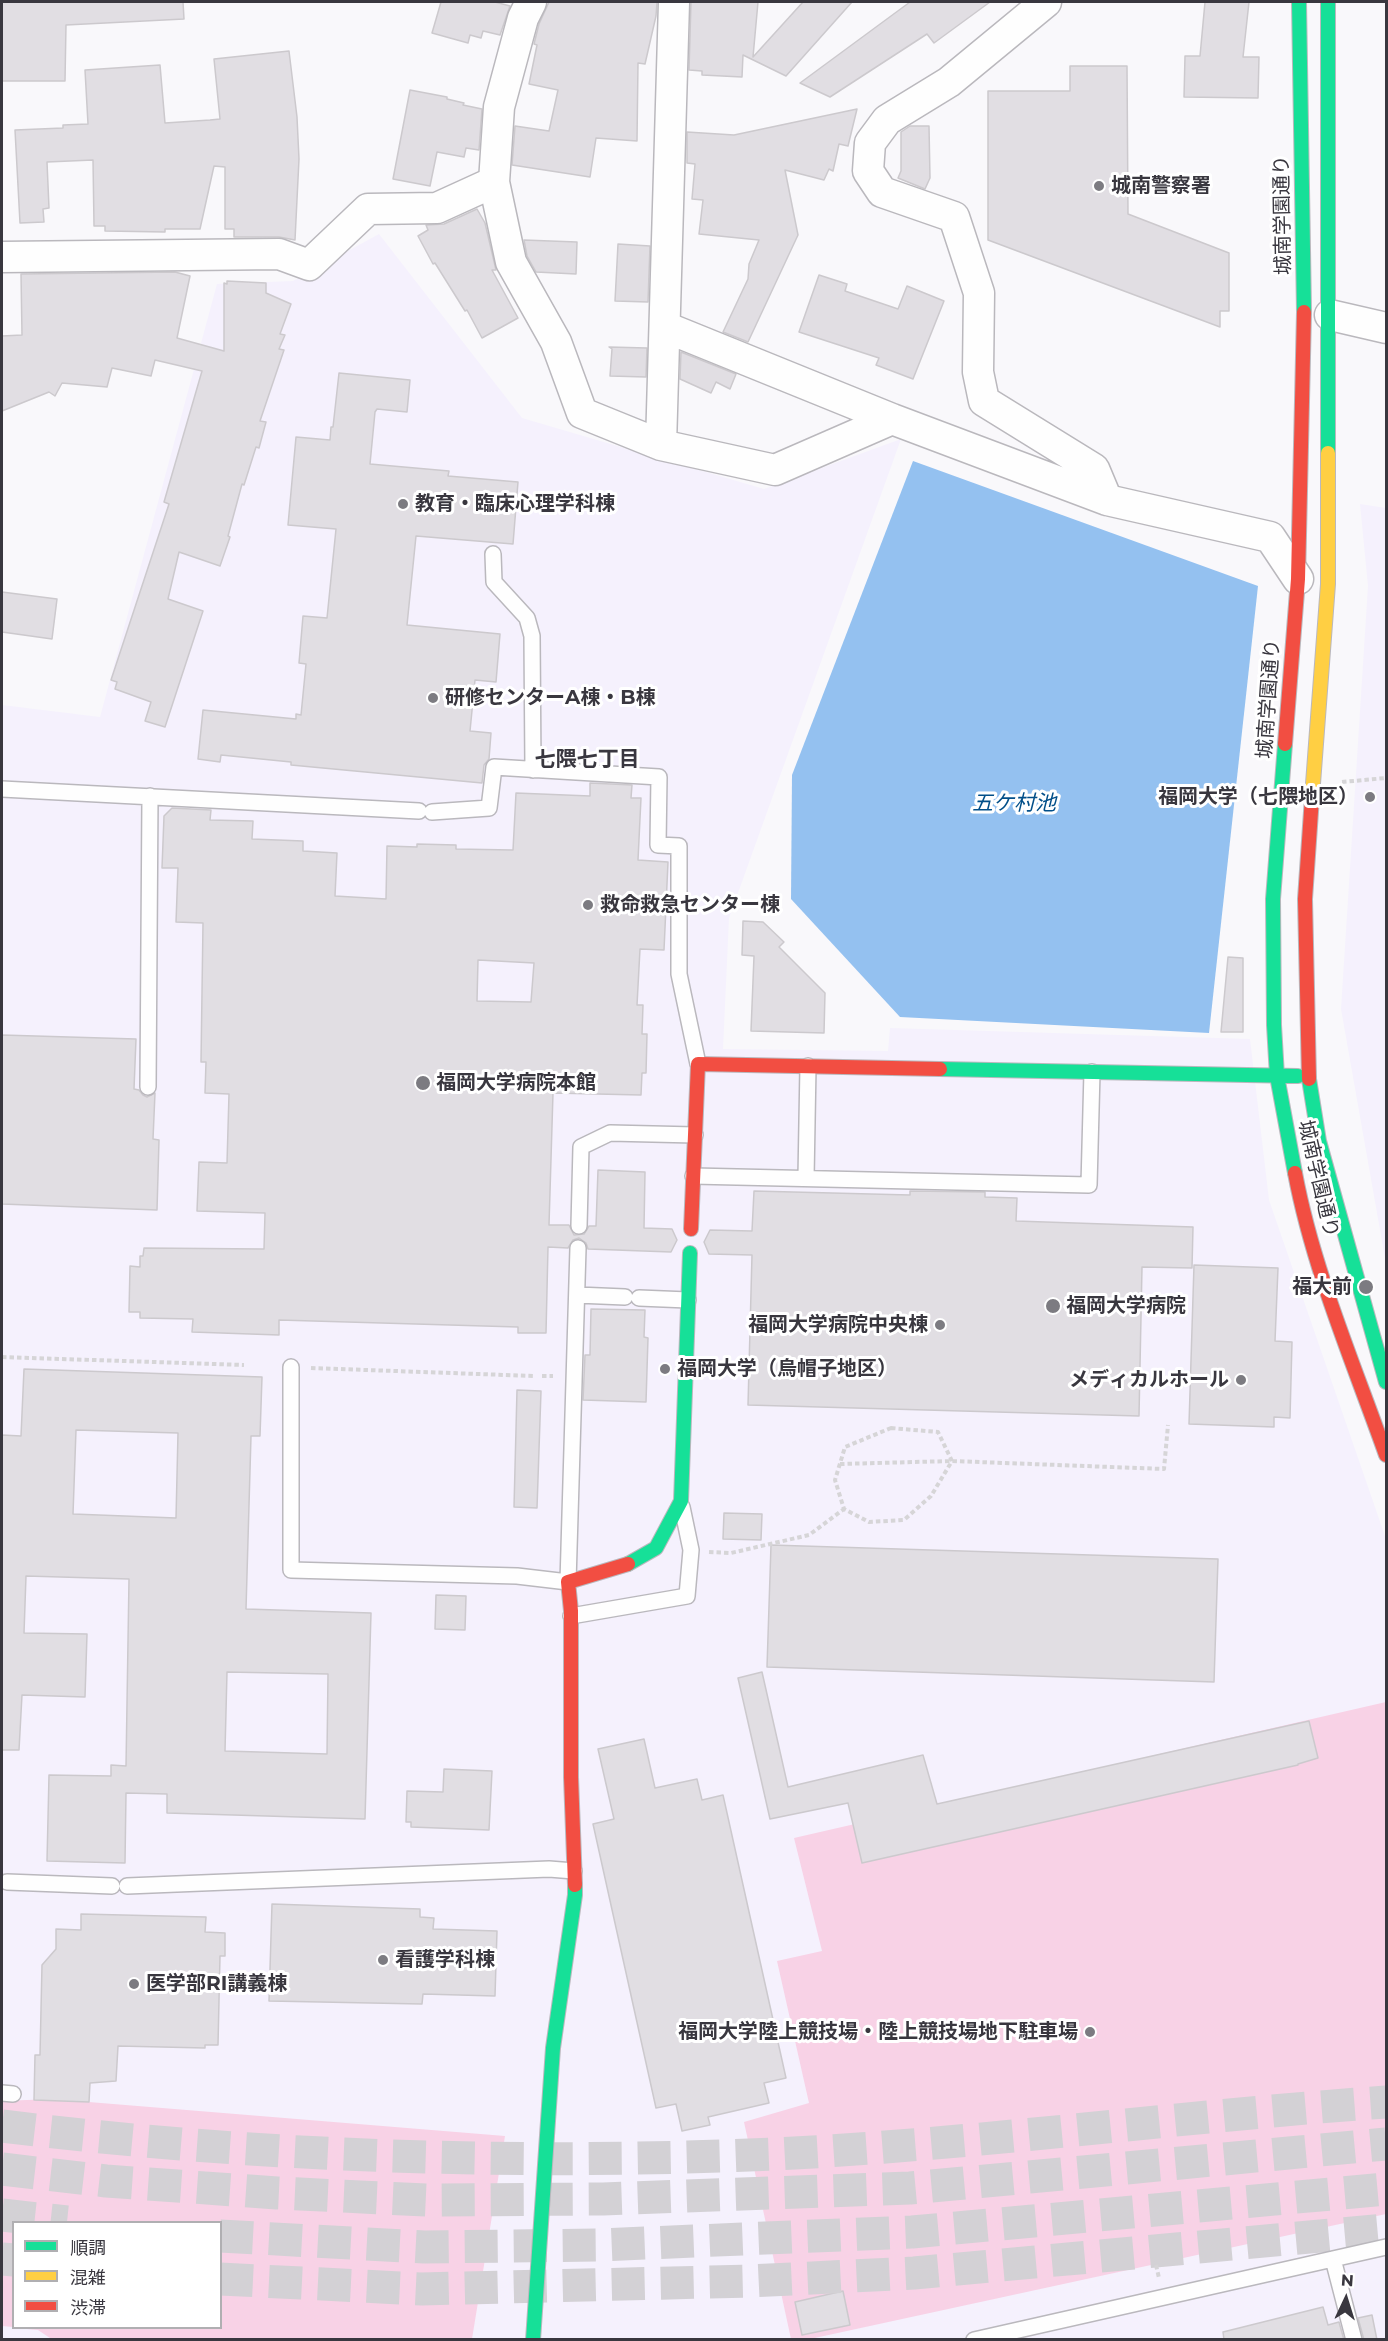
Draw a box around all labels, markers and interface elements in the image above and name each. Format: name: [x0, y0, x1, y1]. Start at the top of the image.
street label: 城南学園通り: [1270, 155, 1296, 275]
place label: 城南警察署: [1111, 174, 1211, 198]
marker: 城南警察署: [1092, 179, 1106, 193]
place label: 教育・臨床心理学科棟: [415, 492, 615, 516]
marker: 教育・臨床心理学科棟: [396, 497, 410, 511]
street label: 城南学園通り: [1253, 638, 1285, 760]
place label: 研修センターA棟・B棟: [445, 686, 656, 710]
marker: 研修センターA棟・B棟: [426, 691, 440, 705]
district label: 七隈七丁目: [535, 747, 639, 773]
place label: 福岡大学（七隈地区）: [1158, 785, 1358, 809]
marker: 福岡大学（七隈地区）: [1363, 790, 1377, 804]
water label: 五ケ村池: [972, 791, 1056, 817]
place label: 救命救急センター棟: [600, 893, 780, 917]
marker: 救命救急センター棟: [581, 898, 595, 912]
place label: 福岡大学病院本館: [436, 1071, 596, 1095]
marker: 福岡大学病院本館: [414, 1074, 432, 1092]
street label: 城南学園通り: [1293, 1118, 1343, 1240]
place label: 福大前: [1292, 1275, 1352, 1299]
marker: 福大前: [1357, 1278, 1375, 1296]
place label: 福岡大学病院: [1066, 1294, 1186, 1318]
marker: 福岡大学病院: [1044, 1297, 1062, 1315]
place label: 福岡大学病院中央棟: [748, 1313, 928, 1337]
marker: 福岡大学病院中央棟: [933, 1318, 947, 1332]
place label: 福岡大学（烏帽子地区）: [677, 1357, 897, 1381]
marker: 福岡大学（烏帽子地区）: [658, 1362, 672, 1376]
place label: メディカルホール: [1069, 1368, 1229, 1392]
marker: メディカルホール: [1234, 1373, 1248, 1387]
place label: 看護学科棟: [395, 1948, 495, 1972]
marker: 看護学科棟: [376, 1953, 390, 1967]
place label: 医学部RI講義棟: [146, 1972, 287, 1996]
marker: 医学部RI講義棟: [127, 1977, 141, 1991]
place label: 福岡大学陸上競技場・陸上競技場地下駐車場: [678, 2020, 1078, 2044]
marker: 福岡大学陸上競技場・陸上競技場地下駐車場: [1083, 2025, 1097, 2039]
legend: [12, 2221, 222, 2329]
text: 順調: [70, 2237, 106, 2259]
text: 混雑: [70, 2267, 106, 2289]
north arrow: [1316, 2269, 1376, 2329]
text: N: [1340, 2271, 1354, 2290]
text: 渋滞: [70, 2297, 106, 2319]

